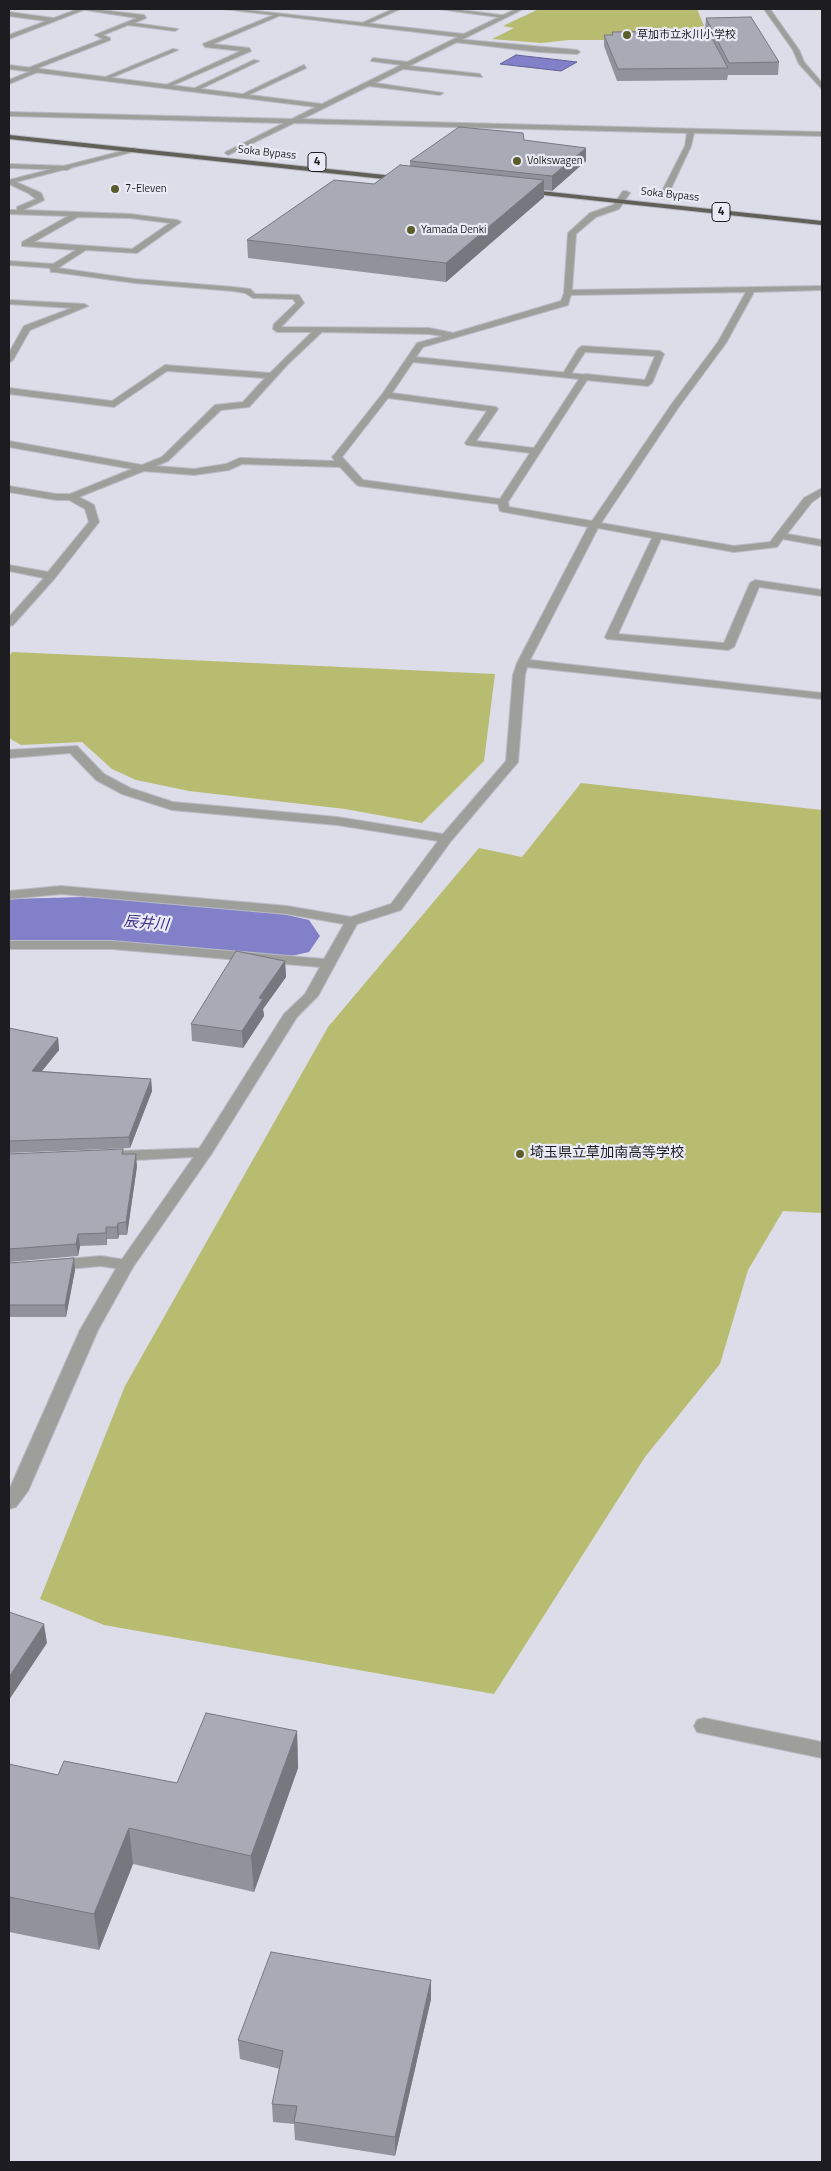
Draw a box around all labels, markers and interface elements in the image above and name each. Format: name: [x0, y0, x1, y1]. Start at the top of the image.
place label: 草加市立氷川小学校: [637, 28, 736, 42]
marker: 草加市立氷川小学校: [621, 29, 633, 41]
street label: Soka Bypass: [237, 143, 297, 163]
road number: 4: [308, 152, 326, 172]
place label: Volkswagen: [527, 154, 583, 168]
marker: Volkswagen: [511, 155, 523, 167]
place label: 7-Eleven: [125, 182, 167, 196]
marker: 7-Eleven: [109, 183, 121, 195]
street label: Soka Bypass: [640, 185, 700, 205]
road number: 4: [712, 202, 730, 222]
place label: Yamada Denki: [421, 223, 486, 237]
marker: Yamada Denki: [405, 224, 417, 236]
water label: 辰井川: [123, 913, 169, 935]
place label: 埼玉県立草加南高等学校: [530, 1146, 684, 1162]
marker: 埼玉県立草加南高等学校: [514, 1148, 526, 1160]

